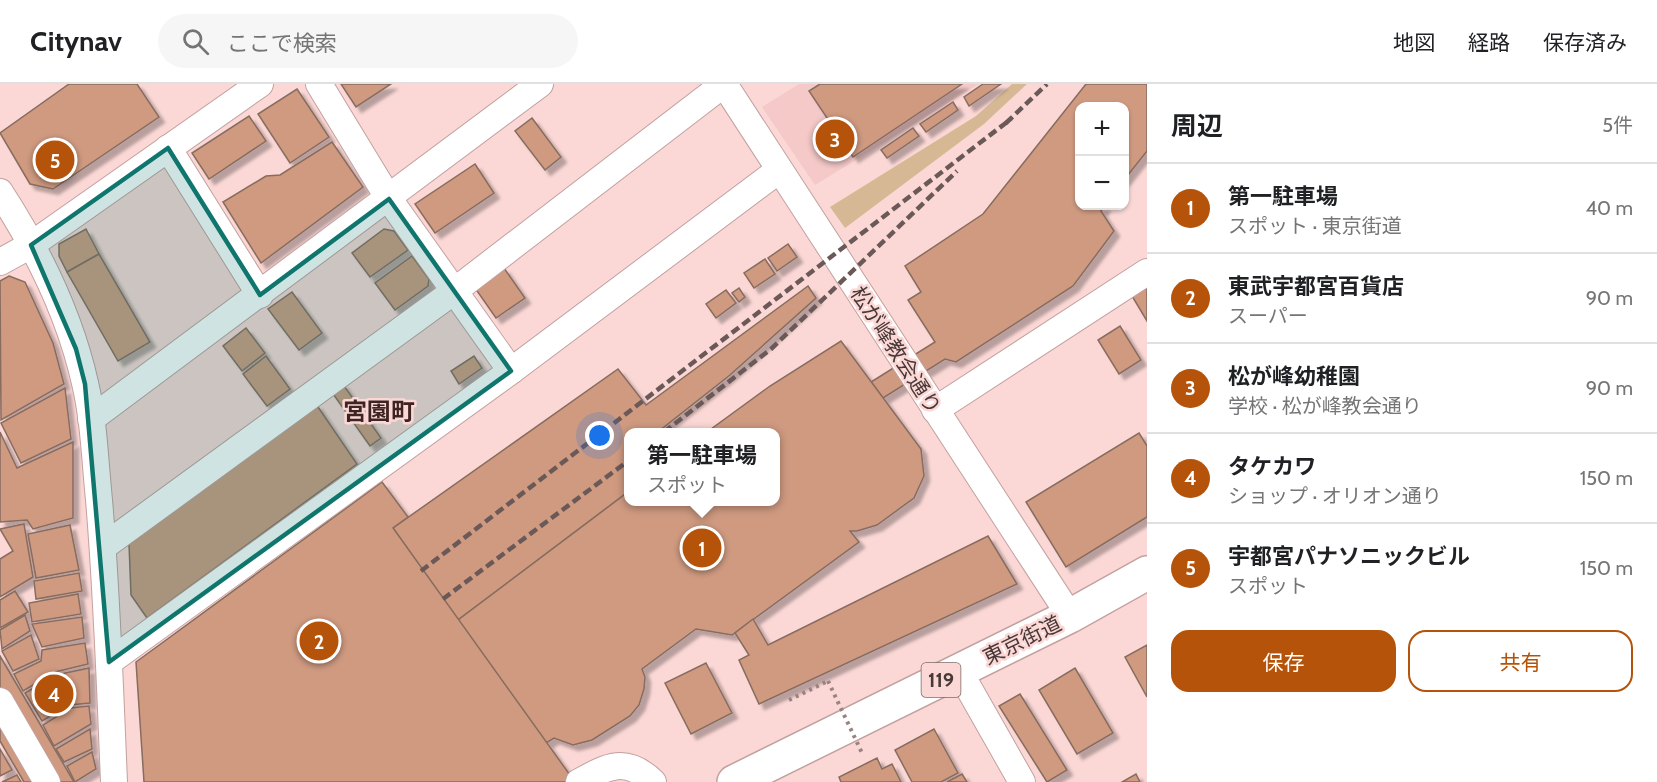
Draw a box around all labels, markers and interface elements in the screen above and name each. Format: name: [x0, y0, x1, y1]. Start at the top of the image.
search box: [158, 14, 578, 68]
text: Citynav: [30, 24, 122, 58]
icon: search: [179, 25, 212, 58]
text: ここで検索: [227, 30, 337, 57]
text: 地図: [1393, 30, 1435, 55]
text: 経路: [1468, 30, 1510, 55]
text: 保存済み: [1543, 30, 1627, 55]
map controls: [1075, 102, 1129, 210]
button: +: [1075, 102, 1129, 156]
text: 周辺: [1171, 110, 1223, 142]
text: 5件: [1602, 113, 1633, 137]
pin: 3: [816, 116, 854, 162]
pin: 5: [36, 138, 74, 182]
button: −: [1075, 156, 1129, 210]
text: 第一駐車場: [1228, 183, 1338, 210]
text: 1: [1187, 196, 1194, 220]
text: 40 m: [1585, 196, 1633, 220]
text: スポット · 東京街道: [1228, 214, 1402, 238]
text: 東武宇都宮百貨店: [1228, 273, 1404, 300]
street label: 松が峰教会通り: [845, 282, 947, 418]
text: 2: [1185, 286, 1196, 310]
text: 90 m: [1586, 286, 1633, 310]
text: スーパー: [1228, 304, 1308, 328]
text: 松が峰幼稚園: [1228, 363, 1360, 390]
text: 3: [1185, 376, 1196, 400]
text: 90 m: [1586, 376, 1633, 400]
text: 学校 · 松が峰教会通り: [1228, 394, 1422, 418]
district label: 宮園町: [343, 397, 415, 426]
your location: [585, 421, 614, 450]
popup: [624, 428, 780, 506]
text: 第一駐車場: [647, 442, 757, 469]
text: タケカワ: [1228, 453, 1316, 480]
text: 4: [1184, 466, 1197, 490]
text: 150 m: [1580, 466, 1633, 490]
text: スポット: [647, 473, 727, 497]
text: ショップ · オリオン通り: [1228, 484, 1442, 508]
pin: 1: [682, 526, 722, 570]
text: 宇都宮パナソニックビル: [1228, 543, 1470, 570]
text: 5: [1185, 556, 1196, 580]
text: 150 m: [1580, 556, 1633, 580]
text: スポット: [1228, 574, 1308, 598]
street label: 東京街道: [979, 610, 1065, 670]
pin: 2: [300, 618, 338, 664]
button: 保存: [1171, 630, 1396, 692]
button: 共有: [1408, 630, 1633, 692]
road number: 119: [922, 663, 960, 697]
pin: 4: [34, 672, 74, 716]

